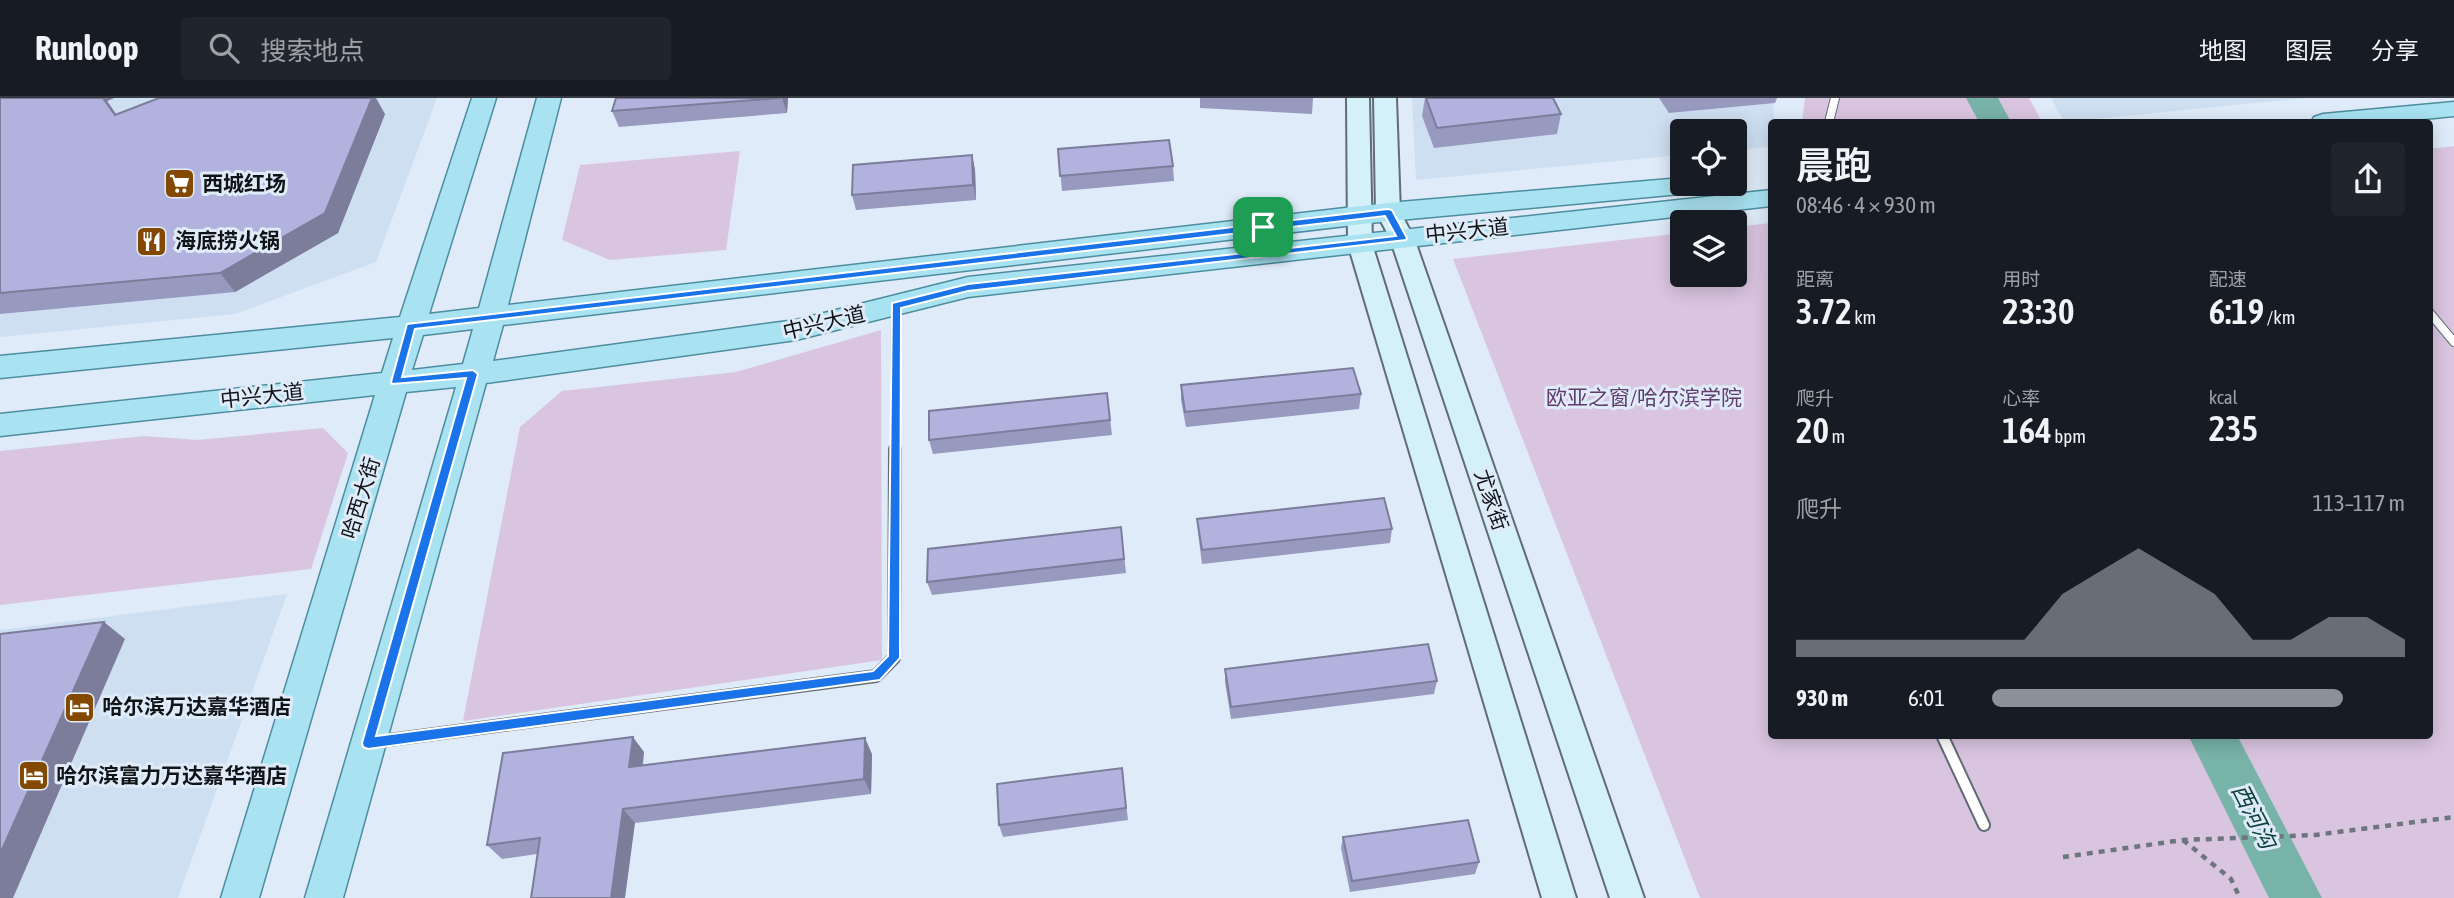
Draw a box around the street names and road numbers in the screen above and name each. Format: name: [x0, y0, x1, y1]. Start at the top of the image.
street label: 中兴大道: [1424, 214, 1510, 246]
street label: 中兴大道: [780, 301, 867, 343]
street label: 中兴大道: [219, 379, 305, 411]
street label: 哈西大街: [336, 454, 384, 541]
street label: 尤家街: [1470, 466, 1514, 533]

